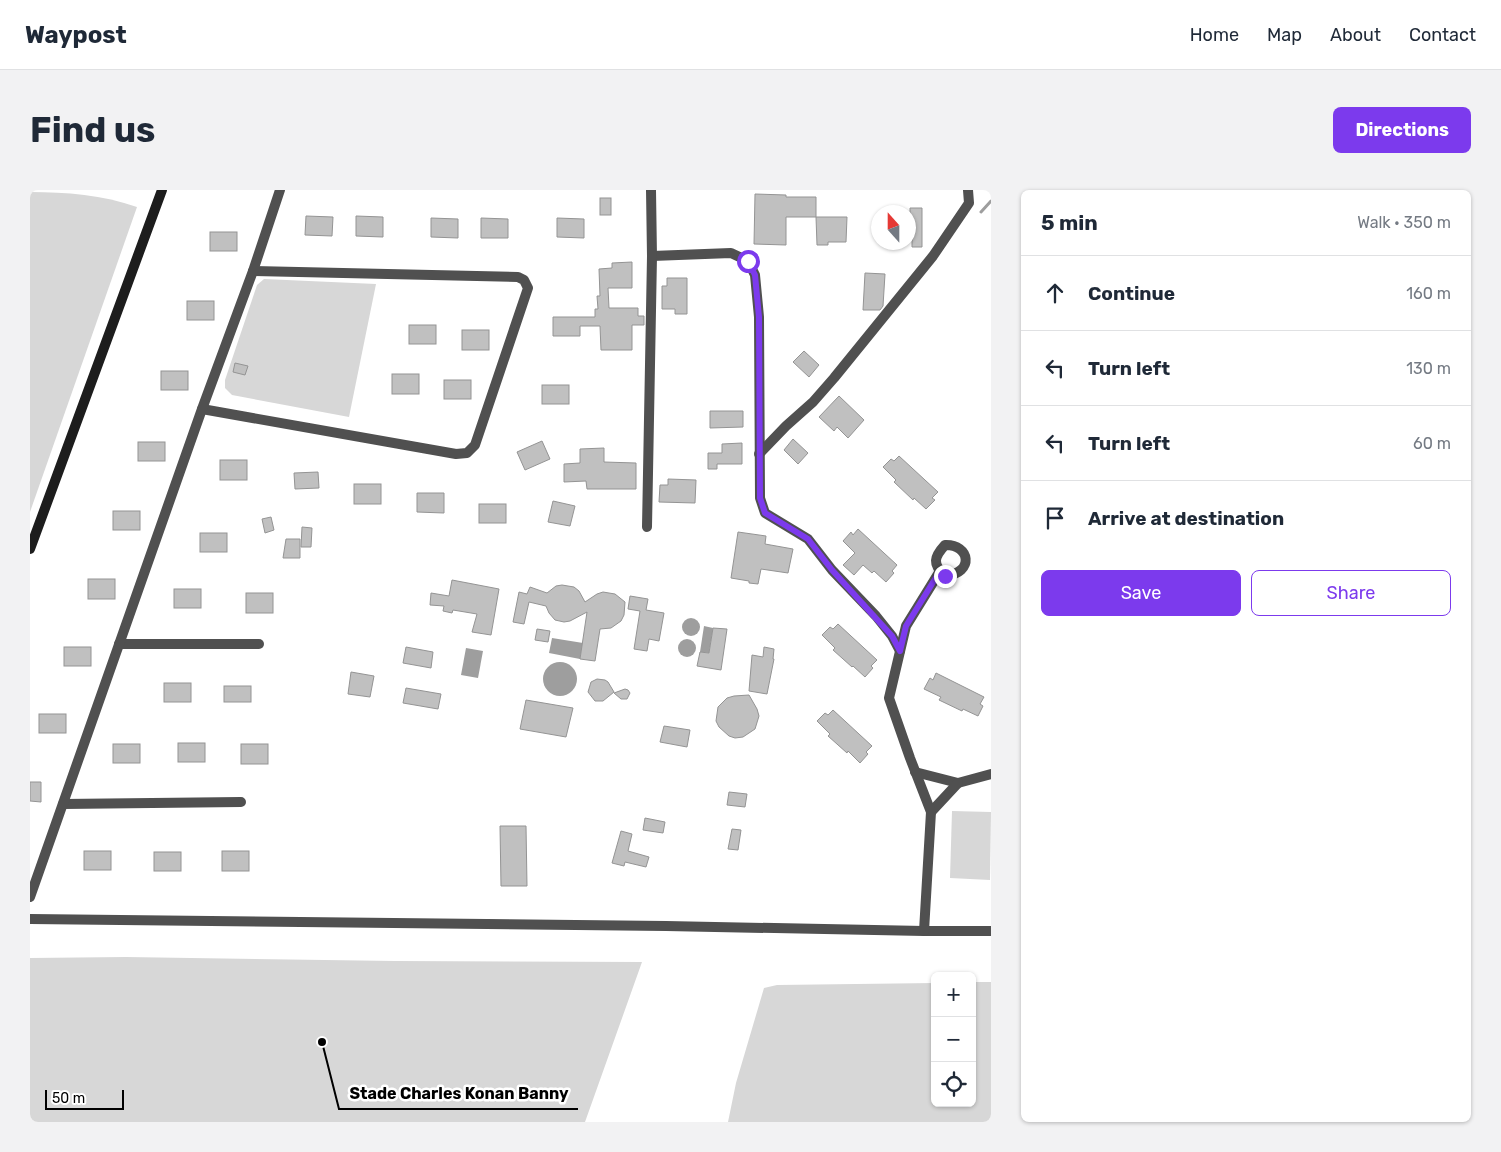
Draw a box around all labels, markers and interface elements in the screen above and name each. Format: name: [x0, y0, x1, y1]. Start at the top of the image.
text: Waypost: [25, 21, 127, 49]
text: Home: [1190, 24, 1239, 46]
text: Map: [1267, 24, 1302, 46]
text: About: [1330, 24, 1381, 46]
text: Contact: [1409, 24, 1476, 46]
button: Directions: [1333, 107, 1471, 153]
text: Find us: [30, 109, 155, 151]
north arrow: [871, 205, 916, 250]
text: 5 min: [1041, 210, 1098, 235]
text: Walk · 350 m: [1357, 213, 1451, 232]
route start: [737, 250, 760, 273]
icon: ahead: [1041, 279, 1069, 307]
text: Continue: [1088, 282, 1175, 305]
text: 160 m: [1406, 284, 1451, 303]
icon: left: [1041, 354, 1069, 382]
text: Turn left: [1088, 357, 1170, 380]
text: 130 m: [1406, 359, 1451, 378]
icon: left: [1041, 429, 1069, 457]
text: Turn left: [1088, 432, 1170, 455]
text: 60 m: [1413, 434, 1451, 453]
icon: arrive: [1041, 504, 1069, 532]
text: Arrive at destination: [1088, 507, 1284, 530]
route end: [934, 565, 957, 588]
button: Save: [1041, 570, 1241, 616]
button: Share: [1251, 570, 1451, 616]
map controls: [931, 972, 976, 1107]
button: +: [931, 972, 976, 1017]
button: −: [931, 1017, 976, 1062]
button: locate: [931, 1062, 976, 1107]
callout: Stade Charles Konan Banny: [339, 1078, 578, 1109]
text: Stade Charles Konan Banny: [349, 1084, 569, 1103]
scale bar: [45, 1087, 124, 1110]
text: 50 m: [52, 1090, 85, 1107]

